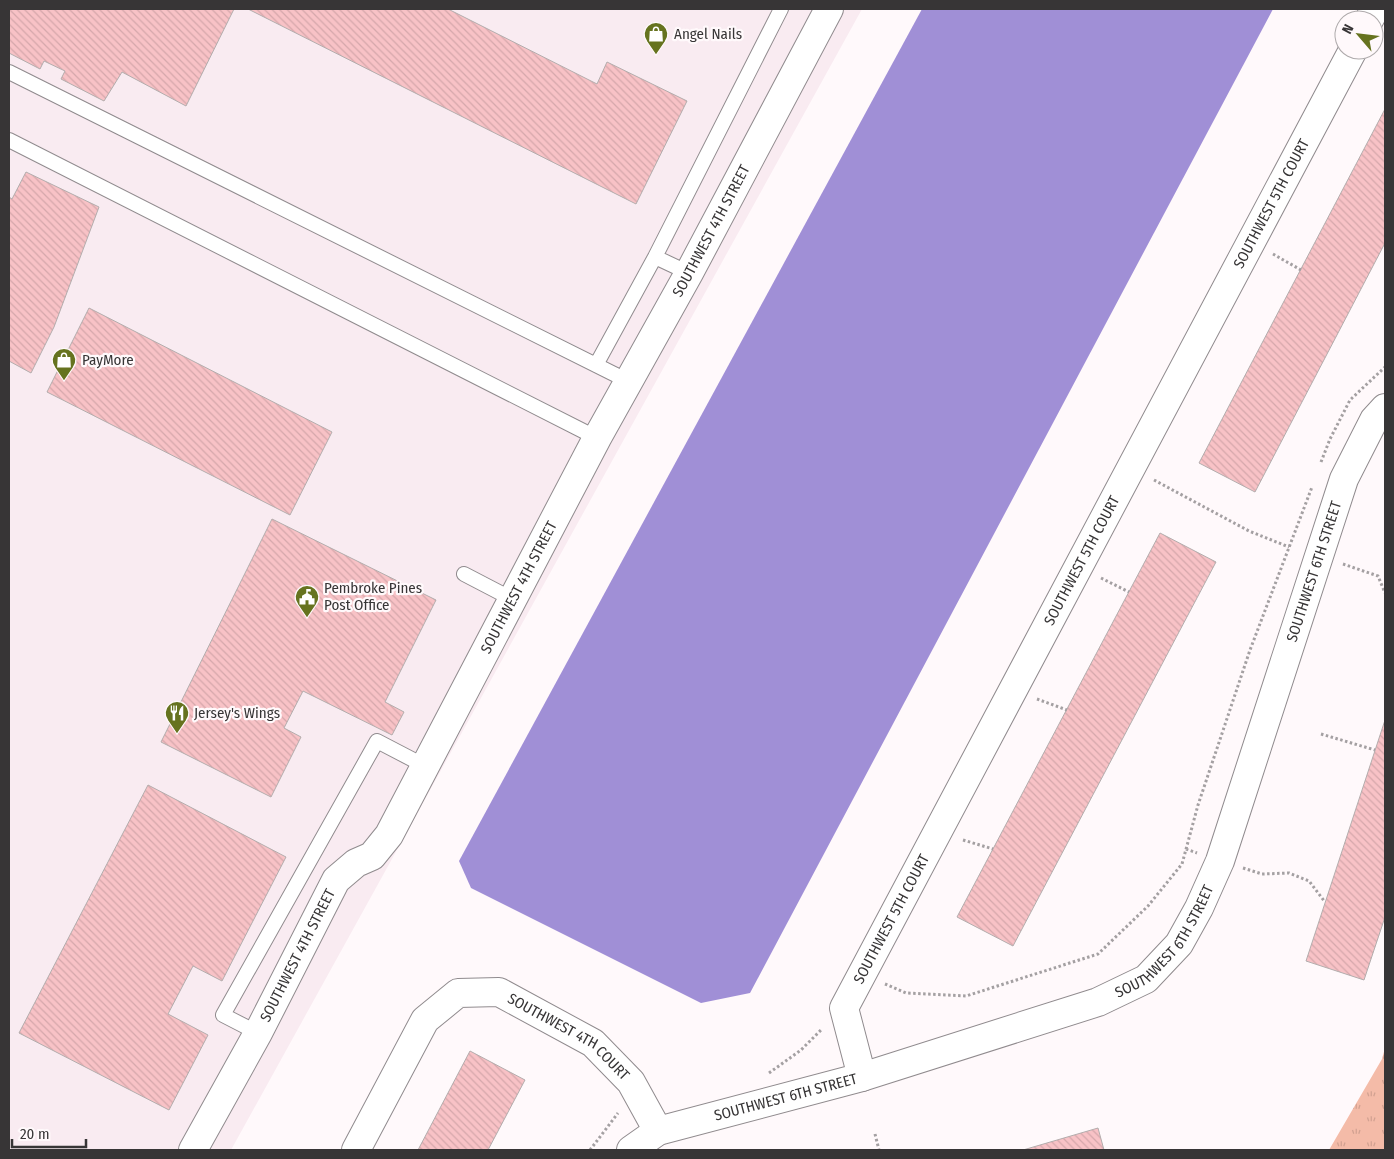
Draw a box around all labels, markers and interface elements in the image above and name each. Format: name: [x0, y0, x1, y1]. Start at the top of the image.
north arrow: [1334, 10, 1384, 60]
shop icon: Angel Nails: [643, 21, 669, 55]
text: N: [1338, 21, 1357, 37]
place label: Angel Nails: [674, 25, 742, 43]
street label: SOUTHWEST 5TH COURT: [1230, 136, 1313, 271]
street label: SOUTHWEST 4TH STREET: [669, 162, 754, 300]
shop icon: PayMore: [51, 347, 77, 381]
place label: PayMore: [82, 351, 134, 369]
street label: SOUTHWEST 5TH COURT: [1040, 493, 1123, 628]
street label: SOUTHWEST 6TH STREET: [1283, 499, 1345, 644]
street label: SOUTHWEST 4TH STREET: [477, 518, 561, 656]
place label: Pembroke Pines Post Office: [324, 579, 422, 614]
public building icon: Pembroke Pines Post Office: [294, 584, 320, 618]
restaurant icon: Jersey's Wings: [164, 700, 190, 734]
place label: Jersey's Wings: [194, 704, 280, 722]
street label: SOUTHWEST 5TH COURT: [850, 851, 933, 987]
street label: SOUTHWEST 6TH STREET: [1112, 882, 1217, 1002]
street label: SOUTHWEST 4TH STREET: [256, 886, 339, 1025]
street label: SOUTHWEST 4TH COURT: [505, 989, 633, 1084]
street label: SOUTHWEST 6TH STREET: [712, 1070, 859, 1125]
scale bar: [12, 1116, 86, 1148]
text: 20 m: [20, 1125, 50, 1143]

